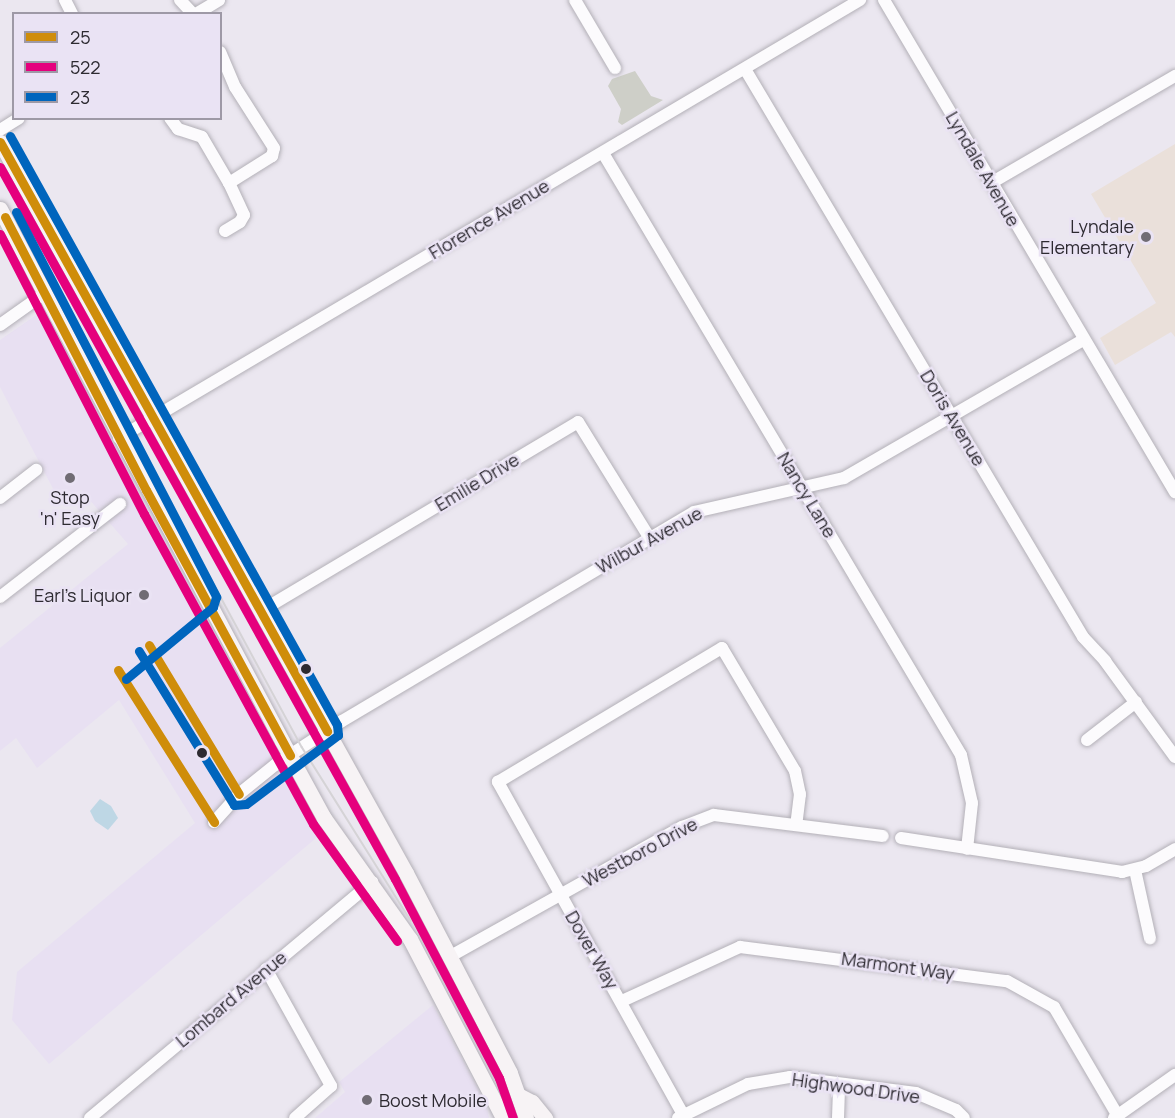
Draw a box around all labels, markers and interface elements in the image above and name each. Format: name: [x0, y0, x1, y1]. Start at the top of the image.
legend: [12, 12, 222, 120]
text: 25: [70, 25, 91, 49]
text: 522: [70, 55, 100, 79]
text: 23: [70, 85, 90, 109]
street label: Lyndale Avenue: [941, 108, 1025, 230]
street label: Florence Avenue: [425, 175, 553, 263]
place label: Lyndale Elementary: [1040, 216, 1134, 258]
marker: Lyndale Elementary: [1139, 230, 1153, 244]
street label: Doris Avenue: [916, 366, 990, 470]
street label: Emilie Drive: [431, 448, 523, 516]
street label: Nancy Lane: [773, 448, 841, 542]
marker: Stop 'n' Easy: [63, 471, 77, 485]
place label: Stop 'n' Easy: [40, 487, 100, 530]
street label: Wilbur Avenue: [592, 502, 706, 578]
place label: Earl's Liquor: [34, 584, 132, 606]
marker: Earl's Liquor: [137, 588, 151, 602]
unlabelled marker: [300, 663, 312, 675]
unlabelled marker: [196, 747, 208, 759]
street label: Westboro Drive: [579, 813, 701, 891]
street label: Dover Way: [561, 907, 623, 993]
street label: Lombard Avenue: [171, 946, 291, 1052]
street label: Marmont Way: [840, 947, 956, 985]
street label: Highwood Drive: [791, 1068, 921, 1108]
place label: Boost Mobile: [379, 1089, 487, 1111]
marker: Boost Mobile: [360, 1093, 374, 1107]

